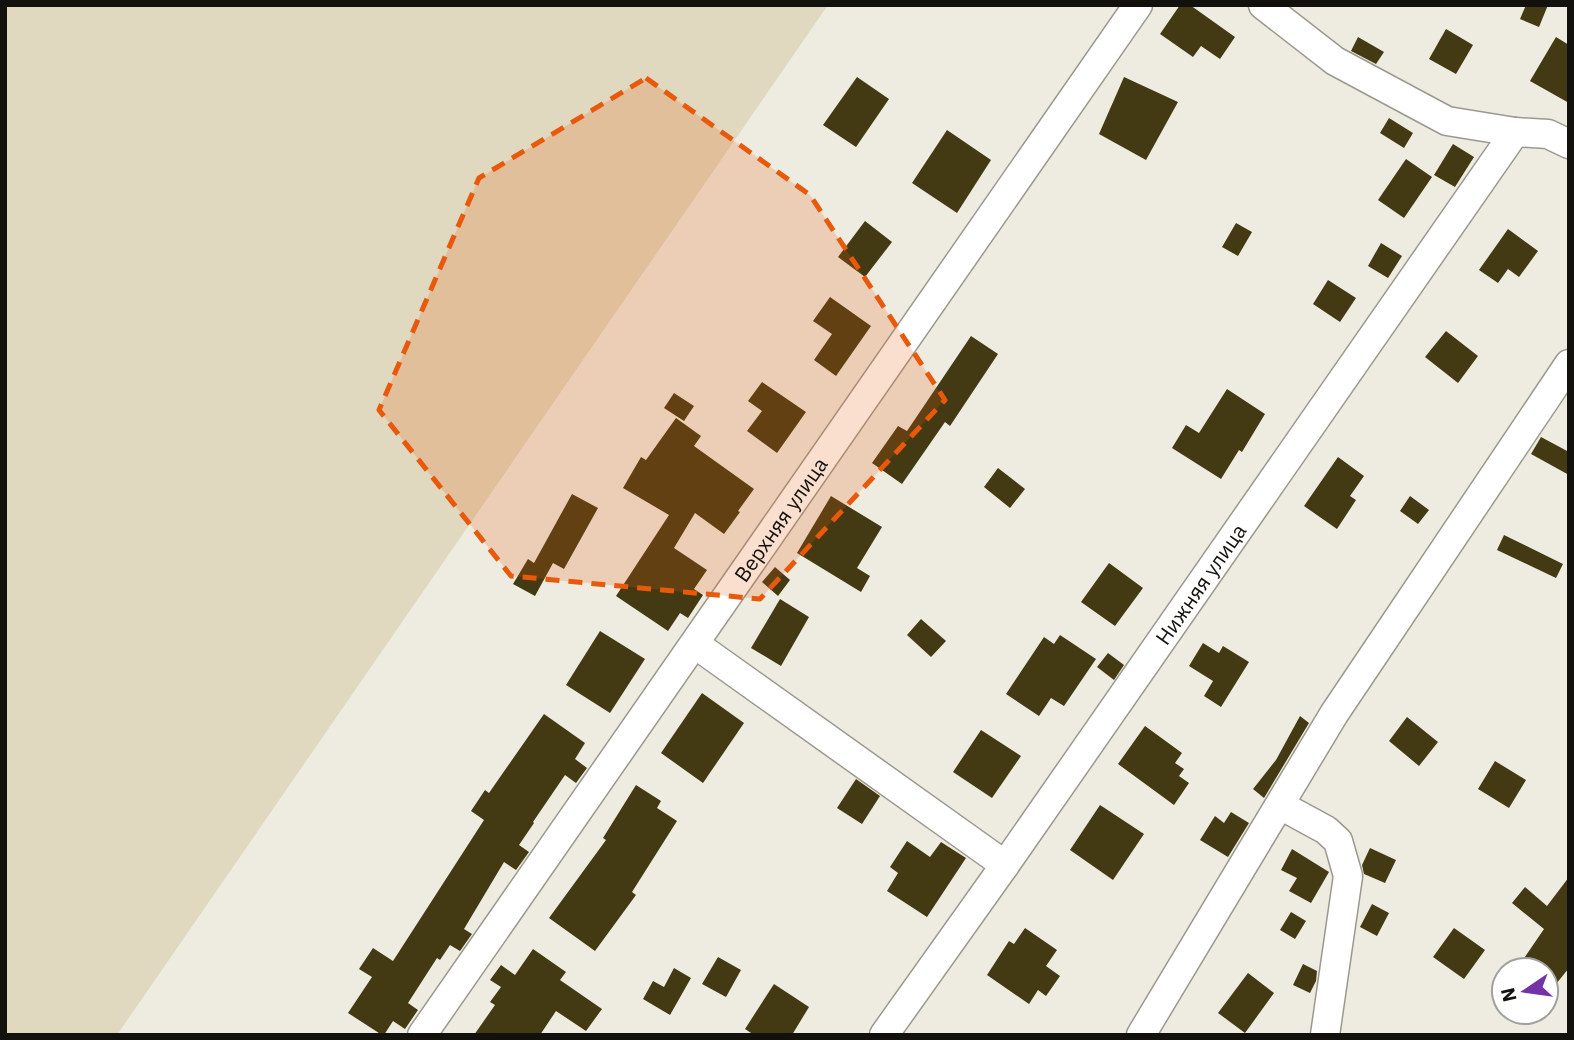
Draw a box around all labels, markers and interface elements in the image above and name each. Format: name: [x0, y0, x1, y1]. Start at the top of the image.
street label: Верхняя улица: [727, 451, 834, 587]
street label: Нижняя улица: [1149, 518, 1252, 650]
north arrow: [1490, 956, 1560, 1026]
text: N: [1495, 985, 1522, 1004]

